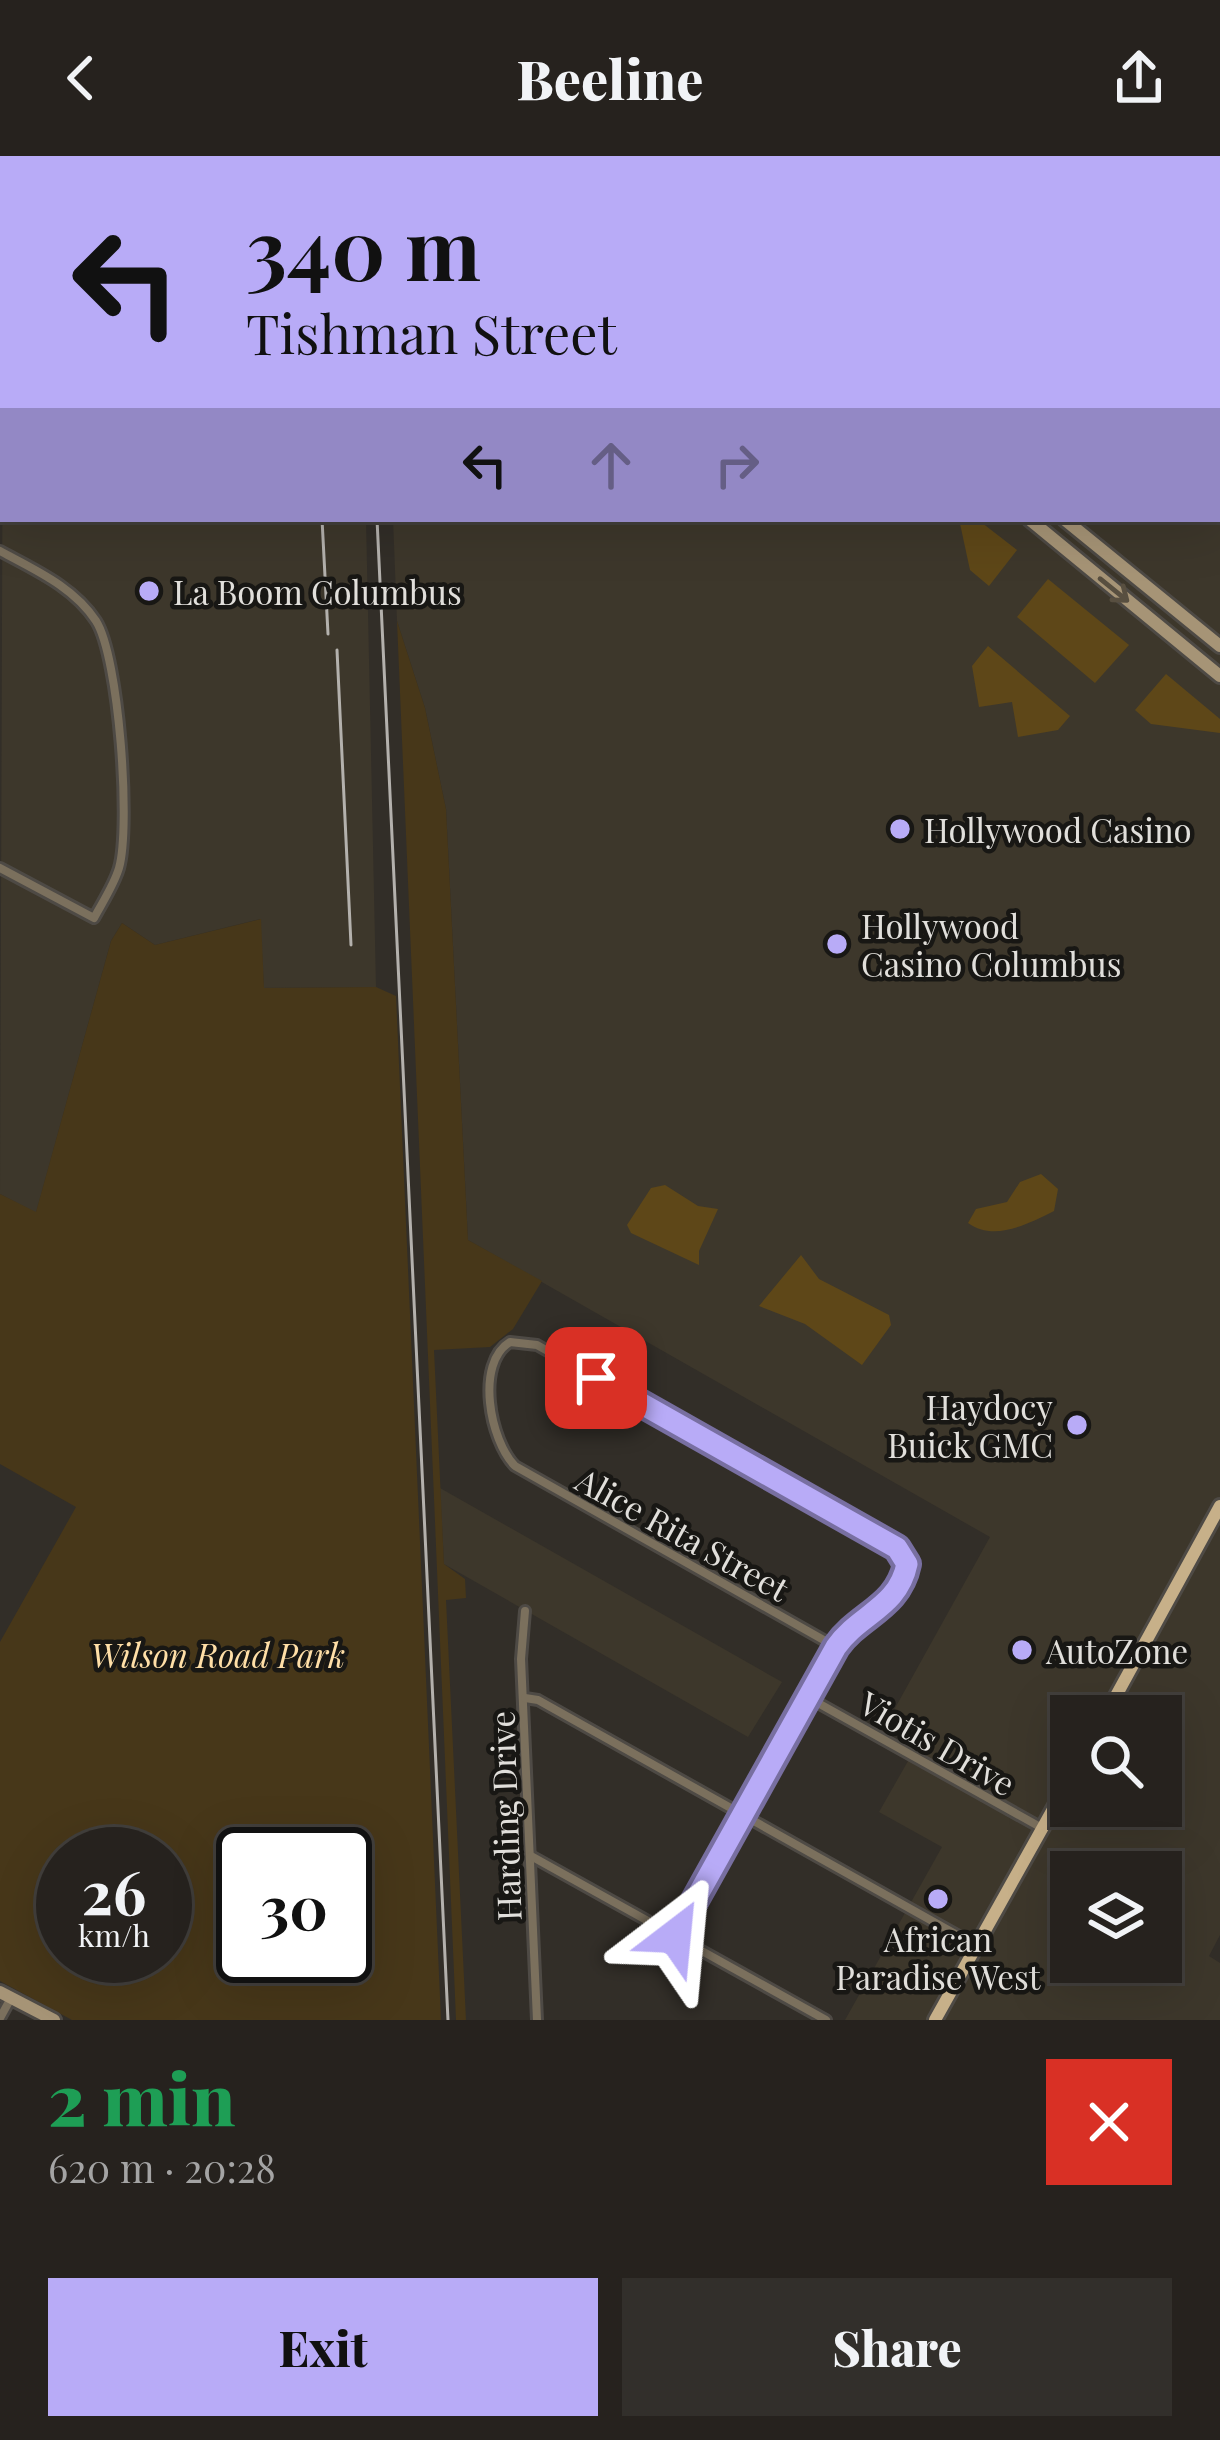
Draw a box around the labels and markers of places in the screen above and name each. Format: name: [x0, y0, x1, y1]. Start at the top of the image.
place label: La Boom Columbus: [173, 569, 462, 613]
marker: La Boom Columbus: [136, 578, 162, 604]
place label: Hollywood Casino: [924, 807, 1192, 851]
marker: Hollywood Casino: [887, 816, 913, 842]
place label: Hollywood Casino Columbus: [861, 903, 1121, 985]
marker: Hollywood Casino Columbus: [824, 931, 850, 957]
pin: [545, 1327, 647, 1429]
place label: Haydocy Buick GMC: [887, 1384, 1053, 1466]
marker: Haydocy Buick GMC: [1064, 1412, 1090, 1438]
place label: AutoZone: [1045, 1628, 1188, 1672]
marker: AutoZone: [1009, 1637, 1035, 1663]
marker: African Paradise West: [925, 1886, 951, 1912]
place label: African Paradise West: [836, 1916, 1042, 1998]

